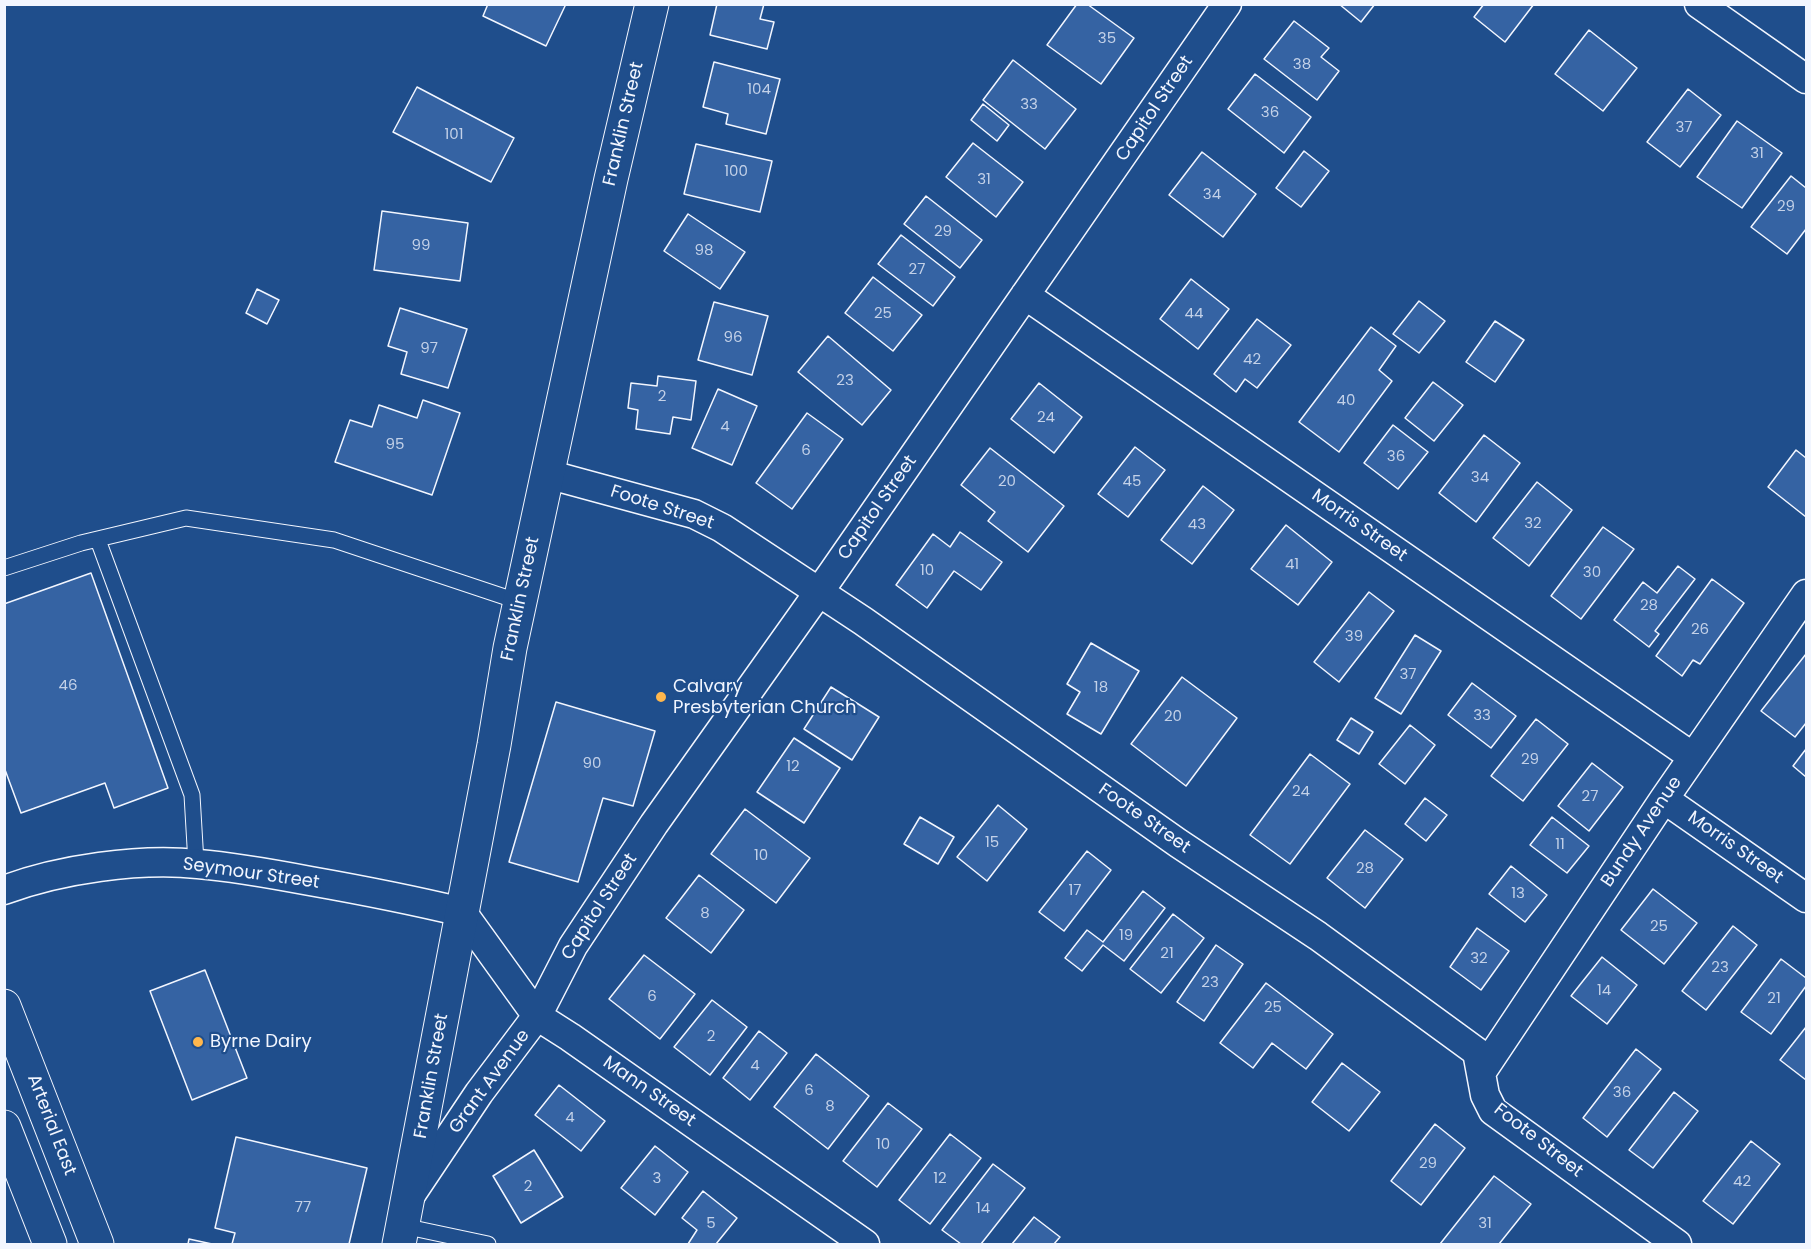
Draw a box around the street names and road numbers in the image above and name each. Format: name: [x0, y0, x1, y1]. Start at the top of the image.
street label: Capitol Street: [1112, 52, 1198, 166]
street label: Franklin Street: [599, 60, 649, 188]
street label: Capitol Street: [834, 452, 922, 564]
street label: Foote Street: [608, 481, 716, 535]
street label: Morris Street: [1307, 485, 1411, 567]
street label: Franklin Street: [497, 535, 545, 663]
street label: Bundy Avenue: [1597, 773, 1687, 891]
street label: Foote Street: [1094, 779, 1194, 859]
street label: Morris Street: [1683, 807, 1787, 889]
street label: Capitol Street: [558, 850, 642, 964]
street label: Seymour Street: [181, 854, 321, 894]
street label: Franklin Street: [410, 1012, 454, 1140]
street label: Grant Avenue: [445, 1026, 535, 1138]
street label: Mann Street: [598, 1052, 700, 1132]
street label: Arterial East: [22, 1071, 80, 1179]
street label: Foote Street: [1489, 1099, 1587, 1183]

